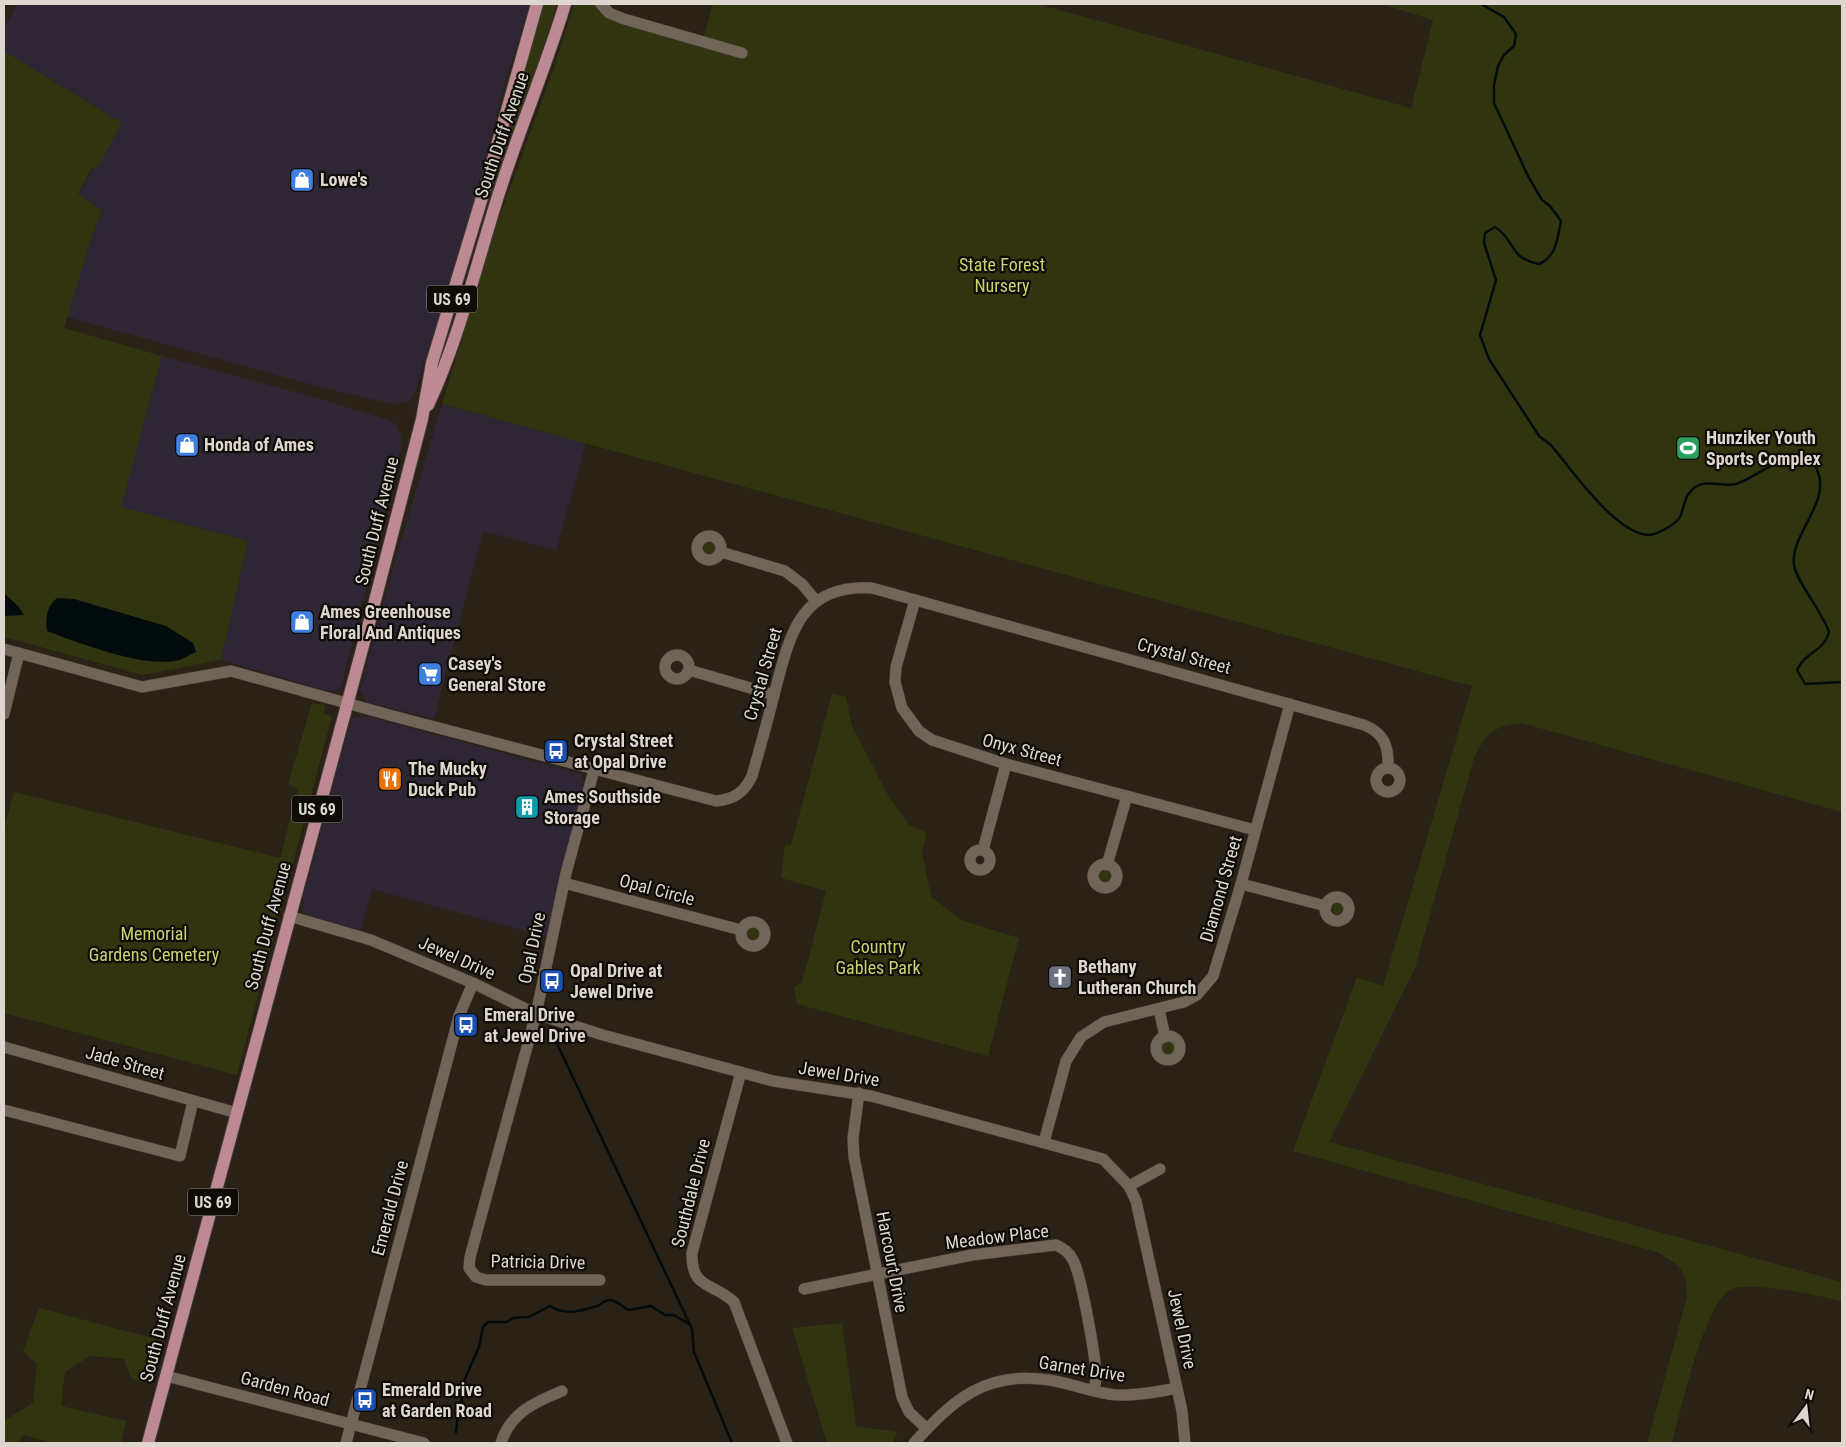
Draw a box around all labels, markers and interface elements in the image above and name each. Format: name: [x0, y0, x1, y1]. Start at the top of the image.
street label: South Duff Avenue: [470, 69, 533, 200]
shop icon: Lowe's: [289, 167, 315, 193]
place label: Lowe's: [320, 169, 368, 190]
park label: State Forest Nursery: [959, 254, 1045, 296]
road number: US 69: [427, 286, 477, 312]
place label: Hunziker Youth Sports Complex: [1706, 427, 1821, 469]
shop icon: Honda of Ames: [174, 432, 200, 458]
place label: Honda of Ames: [204, 434, 314, 455]
sports icon: Hunziker Youth Sports Complex: [1675, 435, 1701, 461]
street label: South Duff Avenue: [350, 455, 403, 587]
place label: Ames Greenhouse Floral And Antiques: [320, 601, 461, 643]
shop icon: Ames Greenhouse Floral And Antiques: [289, 609, 315, 635]
street label: Crystal Street: [739, 625, 786, 723]
street label: Crystal Street: [1135, 633, 1233, 678]
place label: Casey's General Store: [448, 653, 546, 695]
supermarket icon: Casey's General Store: [417, 661, 443, 687]
street label: Onyx Street: [980, 729, 1064, 770]
place label: Crystal Street at Opal Drive: [574, 730, 673, 772]
bus stop icon: Crystal Street at Opal Drive: [543, 738, 569, 764]
place label: The Mucky Duck Pub: [408, 758, 487, 800]
restaurant icon: The Mucky Duck Pub: [377, 766, 403, 792]
place label: Ames Southside Storage: [544, 786, 661, 828]
building icon: Ames Southside Storage: [514, 794, 540, 820]
road number: US 69: [292, 796, 342, 822]
street label: Diamond Street: [1195, 833, 1246, 944]
street label: South Duff Avenue: [240, 860, 295, 992]
street label: Opal Circle: [617, 869, 697, 910]
street label: Opal Drive: [514, 910, 549, 986]
park label: Memorial Gardens Cemetery: [89, 923, 220, 965]
street label: Jewel Drive: [416, 931, 499, 984]
park label: Country Gables Park: [835, 936, 921, 978]
place label: Bethany Lutheran Church: [1078, 956, 1196, 998]
place label: Opal Drive at Jewel Drive: [570, 960, 663, 1002]
church icon: Bethany Lutheran Church: [1047, 964, 1073, 990]
bus stop icon: Opal Drive at Jewel Drive: [539, 968, 565, 994]
place label: Emeral Drive at Jewel Drive: [484, 1004, 586, 1046]
bus stop icon: Emeral Drive at Jewel Drive: [453, 1012, 479, 1038]
street label: Jade Street: [83, 1041, 167, 1084]
street label: Jewel Drive: [797, 1057, 881, 1090]
street label: Southdale Drive: [667, 1136, 714, 1249]
street label: Emerald Drive: [367, 1158, 412, 1258]
road number: US 69: [188, 1188, 238, 1216]
street label: Harcourt Drive: [872, 1210, 913, 1314]
street label: Meadow Place: [944, 1220, 1050, 1253]
street label: Patricia Drive: [491, 1250, 585, 1273]
street label: South Duff Avenue: [135, 1252, 190, 1384]
street label: Jewel Drive: [1164, 1287, 1201, 1371]
street label: Garnet Drive: [1037, 1351, 1127, 1386]
street label: Garden Road: [238, 1367, 332, 1410]
place label: Emerald Drive at Garden Road: [382, 1379, 492, 1421]
north arrow: [1781, 1382, 1831, 1432]
text: N: [1803, 1386, 1816, 1403]
bus stop icon: Emerald Drive at Garden Road: [352, 1387, 378, 1413]

